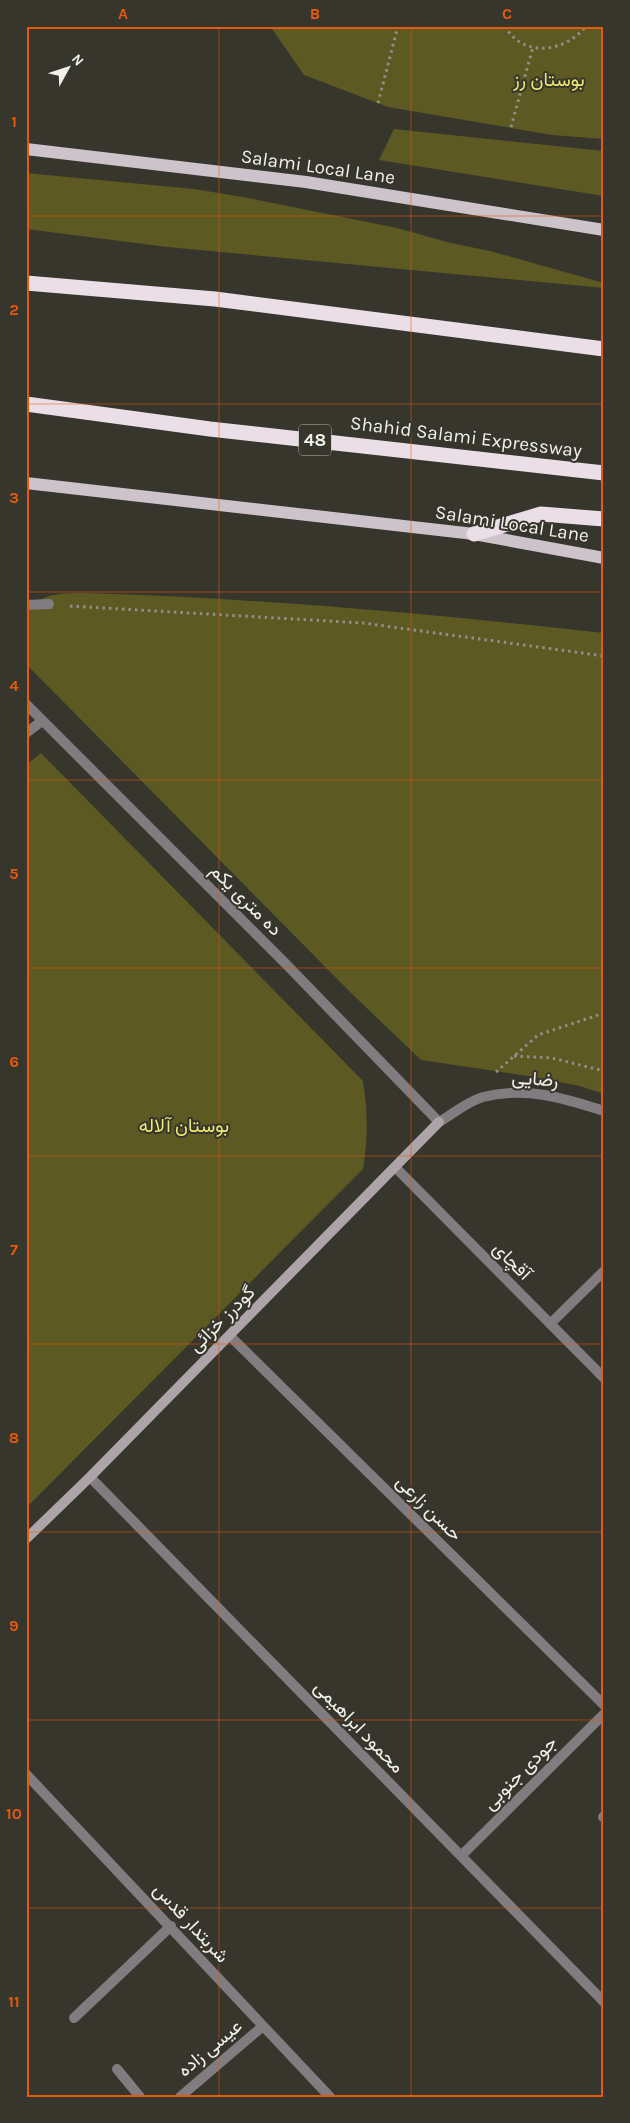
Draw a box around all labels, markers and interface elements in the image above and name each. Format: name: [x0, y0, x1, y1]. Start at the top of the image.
text: A: [118, 4, 128, 23]
text: B: [310, 4, 320, 23]
text: C: [502, 4, 512, 23]
north arrow: [42, 42, 92, 92]
text: N: [68, 51, 87, 69]
park label: بوستان رز: [512, 69, 585, 91]
text: 1: [11, 112, 17, 131]
street label: Salami Local Lane: [239, 145, 397, 189]
text: 2: [9, 300, 19, 319]
street label: Shahid Salami Expressway: [349, 412, 583, 462]
road number: 48: [299, 424, 331, 456]
text: 3: [9, 488, 19, 507]
street label: Salami Local Lane: [433, 501, 591, 547]
text: 4: [9, 676, 19, 695]
street label: ده متری یکم: [205, 860, 286, 941]
text: 5: [9, 864, 19, 883]
text: 6: [9, 1052, 19, 1071]
street label: رضایی: [511, 1066, 559, 1092]
park label: بوستان آلاله: [139, 1115, 229, 1137]
street label: آقچای: [487, 1237, 537, 1287]
text: 7: [10, 1240, 18, 1259]
street label: گودرز خزائی: [184, 1281, 260, 1357]
text: 8: [9, 1428, 19, 1447]
street label: حسن زارعی: [392, 1471, 466, 1545]
text: 9: [9, 1616, 19, 1635]
street label: محمود ابراهیمی: [309, 1676, 409, 1778]
street label: جودی جنوبی: [478, 1731, 562, 1815]
text: 10: [6, 1804, 22, 1823]
street label: شربتدار قدس: [148, 1879, 234, 1967]
text: 11: [8, 1992, 20, 2011]
street label: عيسی زاده: [173, 2015, 247, 2081]

